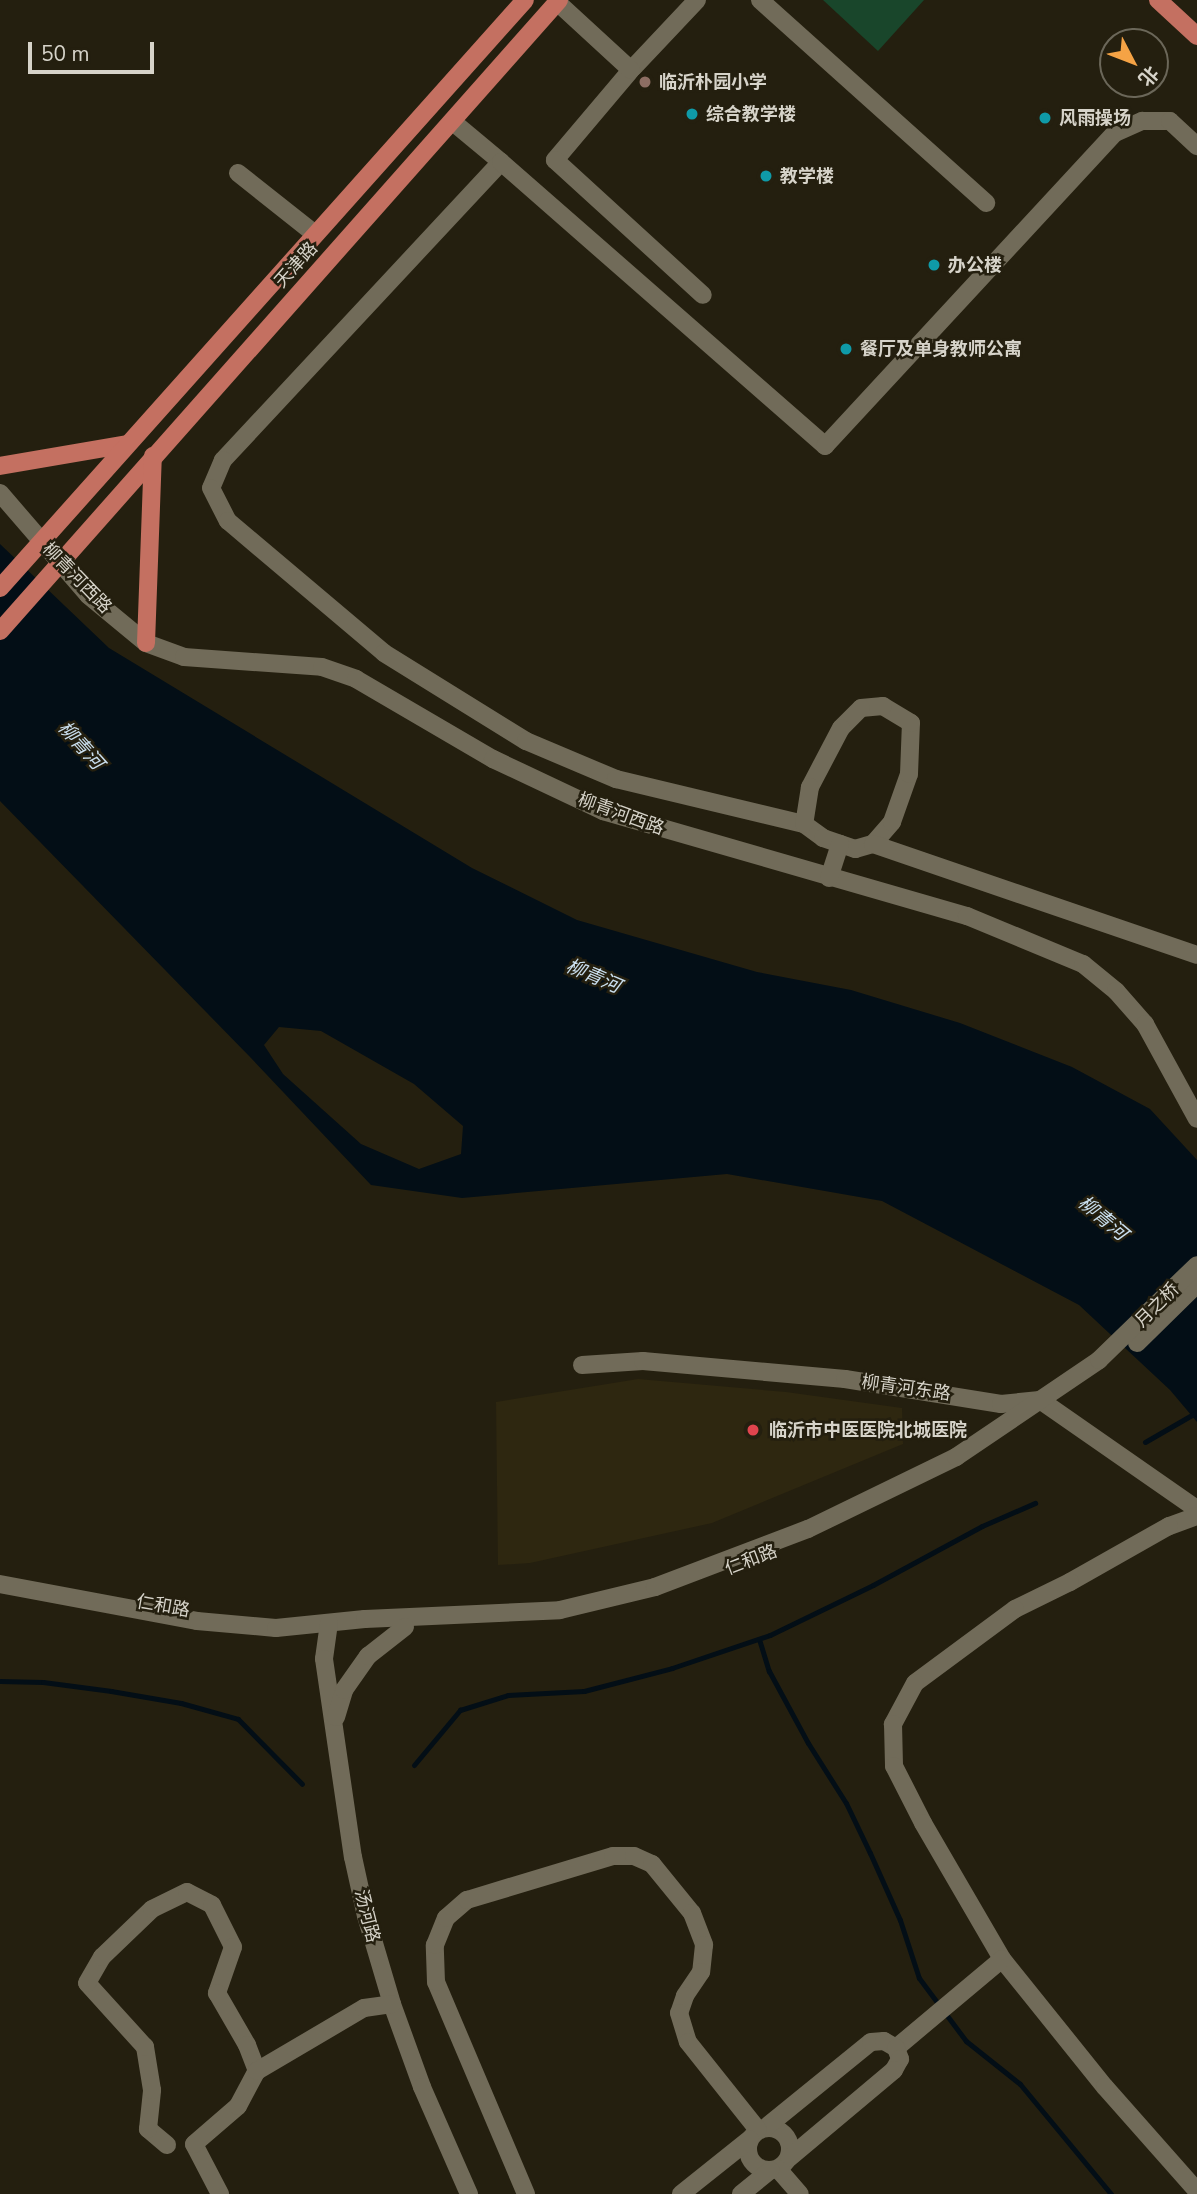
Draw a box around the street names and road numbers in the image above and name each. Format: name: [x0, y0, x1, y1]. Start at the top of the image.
street label: 天津路: [270, 238, 322, 292]
street label: 柳青河西路: [38, 538, 116, 618]
street label: 柳青河西路: [575, 788, 667, 840]
street label: 月之桥: [1130, 1278, 1184, 1332]
street label: 柳青河东路: [860, 1371, 952, 1405]
street label: 仁和路: [722, 1540, 780, 1580]
street label: 仁和路: [135, 1591, 191, 1621]
street label: 汤河路: [350, 1887, 384, 1945]

